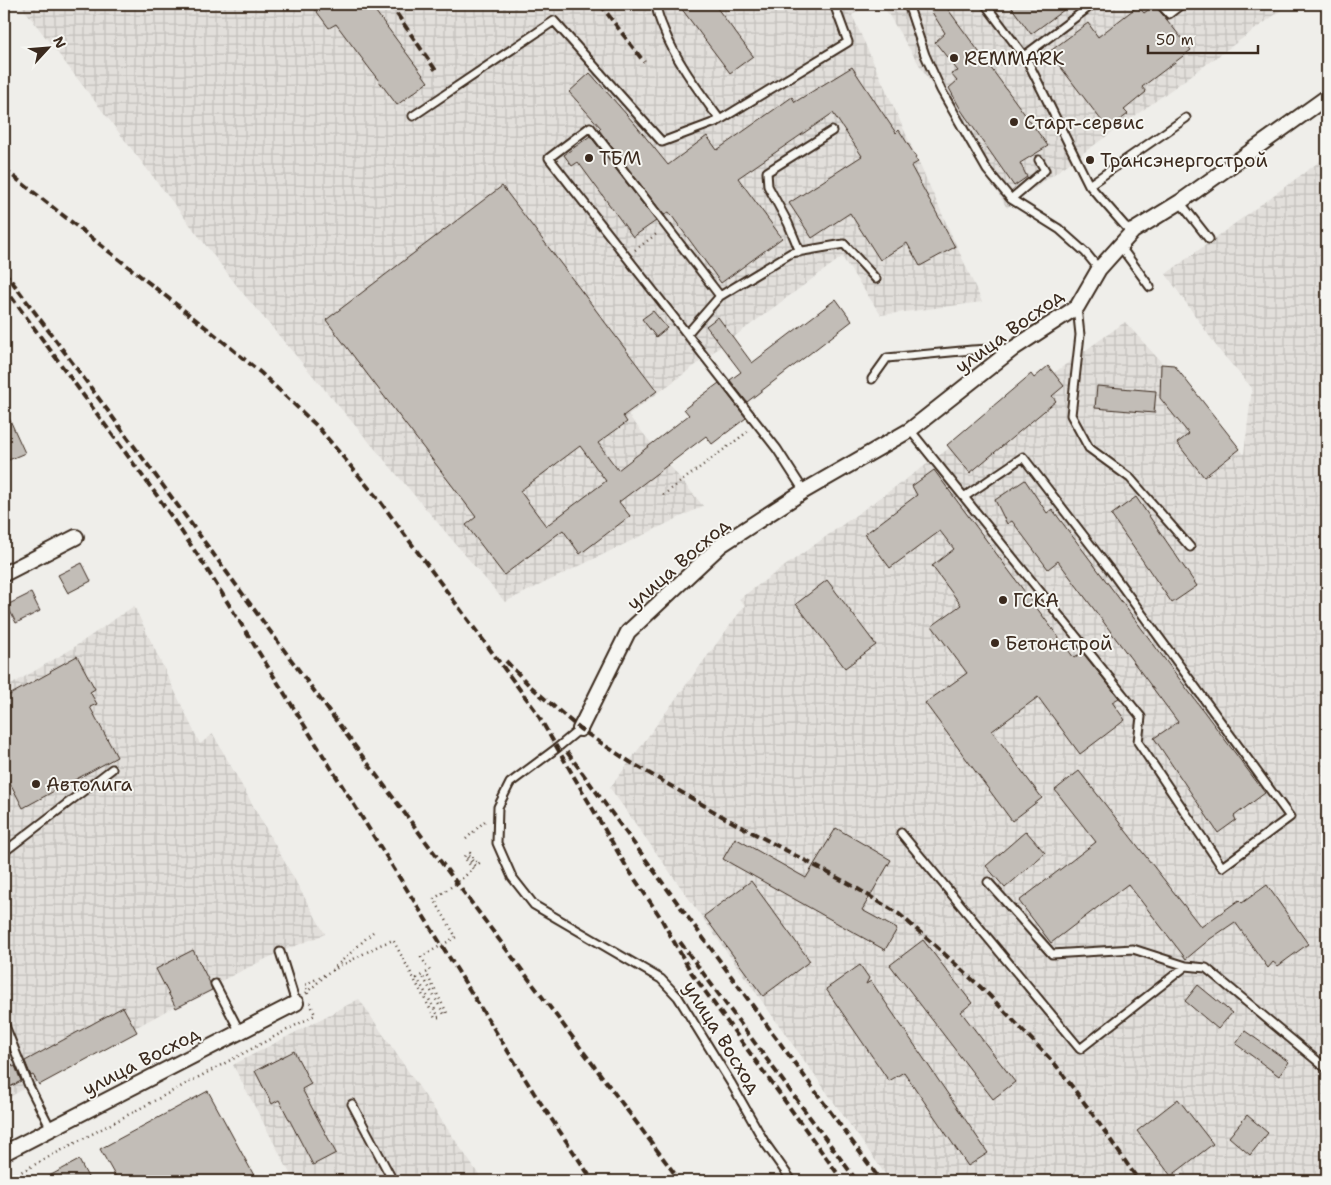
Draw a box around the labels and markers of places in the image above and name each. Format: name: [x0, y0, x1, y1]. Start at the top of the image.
place label: REMMARK: [964, 46, 1065, 71]
marker: REMMARK: [948, 52, 960, 64]
place label: Старт-сервис: [1024, 110, 1144, 135]
marker: Старт-сервис: [1008, 116, 1020, 128]
place label: ТБМ: [599, 146, 641, 171]
place label: Трансэнергострой: [1100, 148, 1268, 173]
marker: ТБМ: [583, 152, 595, 164]
marker: Трансэнергострой: [1084, 154, 1096, 166]
place label: ГСКА: [1013, 588, 1059, 613]
marker: ГСКА: [997, 594, 1009, 606]
place label: Бетонстрой: [1005, 631, 1113, 656]
marker: Бетонстрой: [989, 637, 1001, 649]
place label: Автолига: [46, 772, 133, 797]
marker: Автолига: [30, 778, 42, 790]

